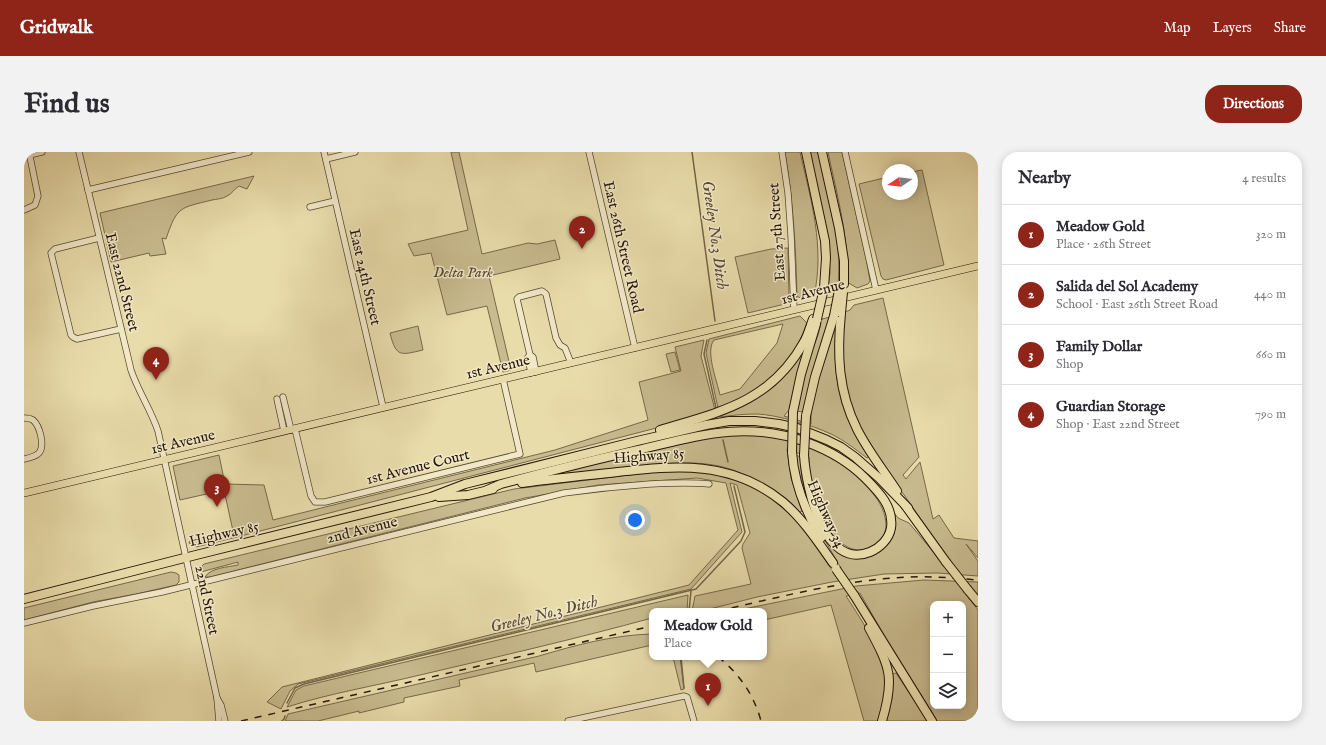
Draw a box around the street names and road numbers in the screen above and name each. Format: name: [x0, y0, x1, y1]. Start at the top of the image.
street label: East 26th Street Road: [599, 179, 648, 316]
street label: East 27th Street: [764, 182, 790, 282]
street label: East 24th Street: [345, 227, 385, 327]
street label: East 22nd Street: [101, 231, 143, 333]
street label: 1st Avenue: [779, 275, 847, 309]
street label: 1st Avenue: [464, 350, 532, 384]
street label: 1st Avenue: [149, 425, 217, 459]
street label: Highway 85: [613, 444, 686, 468]
street label: 1st Avenue Court: [364, 445, 472, 489]
street label: Highway 34: [803, 477, 850, 552]
street label: 2nd Avenue: [325, 512, 399, 548]
street label: Highway 85: [187, 517, 261, 551]
street label: 22nd Street: [190, 563, 224, 637]

